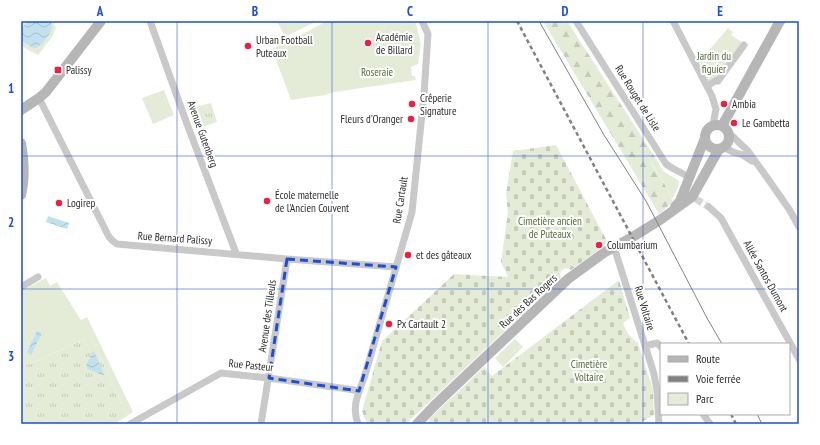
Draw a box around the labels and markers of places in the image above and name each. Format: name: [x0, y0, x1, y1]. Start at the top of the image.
place label: Académie de Billard: [376, 30, 413, 57]
place label: Urban Football Puteaux: [256, 33, 313, 60]
marker: Académie de Billard: [363, 38, 373, 48]
marker: Urban Football Puteaux: [243, 41, 253, 51]
place label: Palissy: [66, 63, 92, 77]
marker: Palissy: [53, 65, 63, 75]
place label: Crêperie Signature: [420, 91, 457, 118]
place label: Ambia: [732, 97, 756, 111]
marker: Crêperie Signature: [407, 99, 417, 109]
marker: Ambia: [719, 99, 729, 109]
place label: Fleurs d'Oranger: [341, 112, 403, 126]
marker: Fleurs d'Oranger: [406, 114, 416, 124]
place label: Le Gambetta: [742, 116, 790, 130]
marker: Le Gambetta: [729, 118, 739, 128]
place label: École maternelle de l'Ancien Couvent: [275, 188, 349, 215]
place label: Logirep: [67, 196, 96, 210]
marker: École maternelle de l'Ancien Couvent: [262, 196, 272, 206]
marker: Logirep: [54, 198, 64, 208]
place label: Columbarium: [607, 238, 658, 252]
marker: Columbarium: [594, 240, 604, 250]
place label: et des gâteaux: [416, 248, 472, 262]
marker: et des gâteaux: [403, 250, 413, 260]
place label: Px Cartault 2: [397, 317, 446, 331]
marker: Px Cartault 2: [384, 319, 394, 329]

